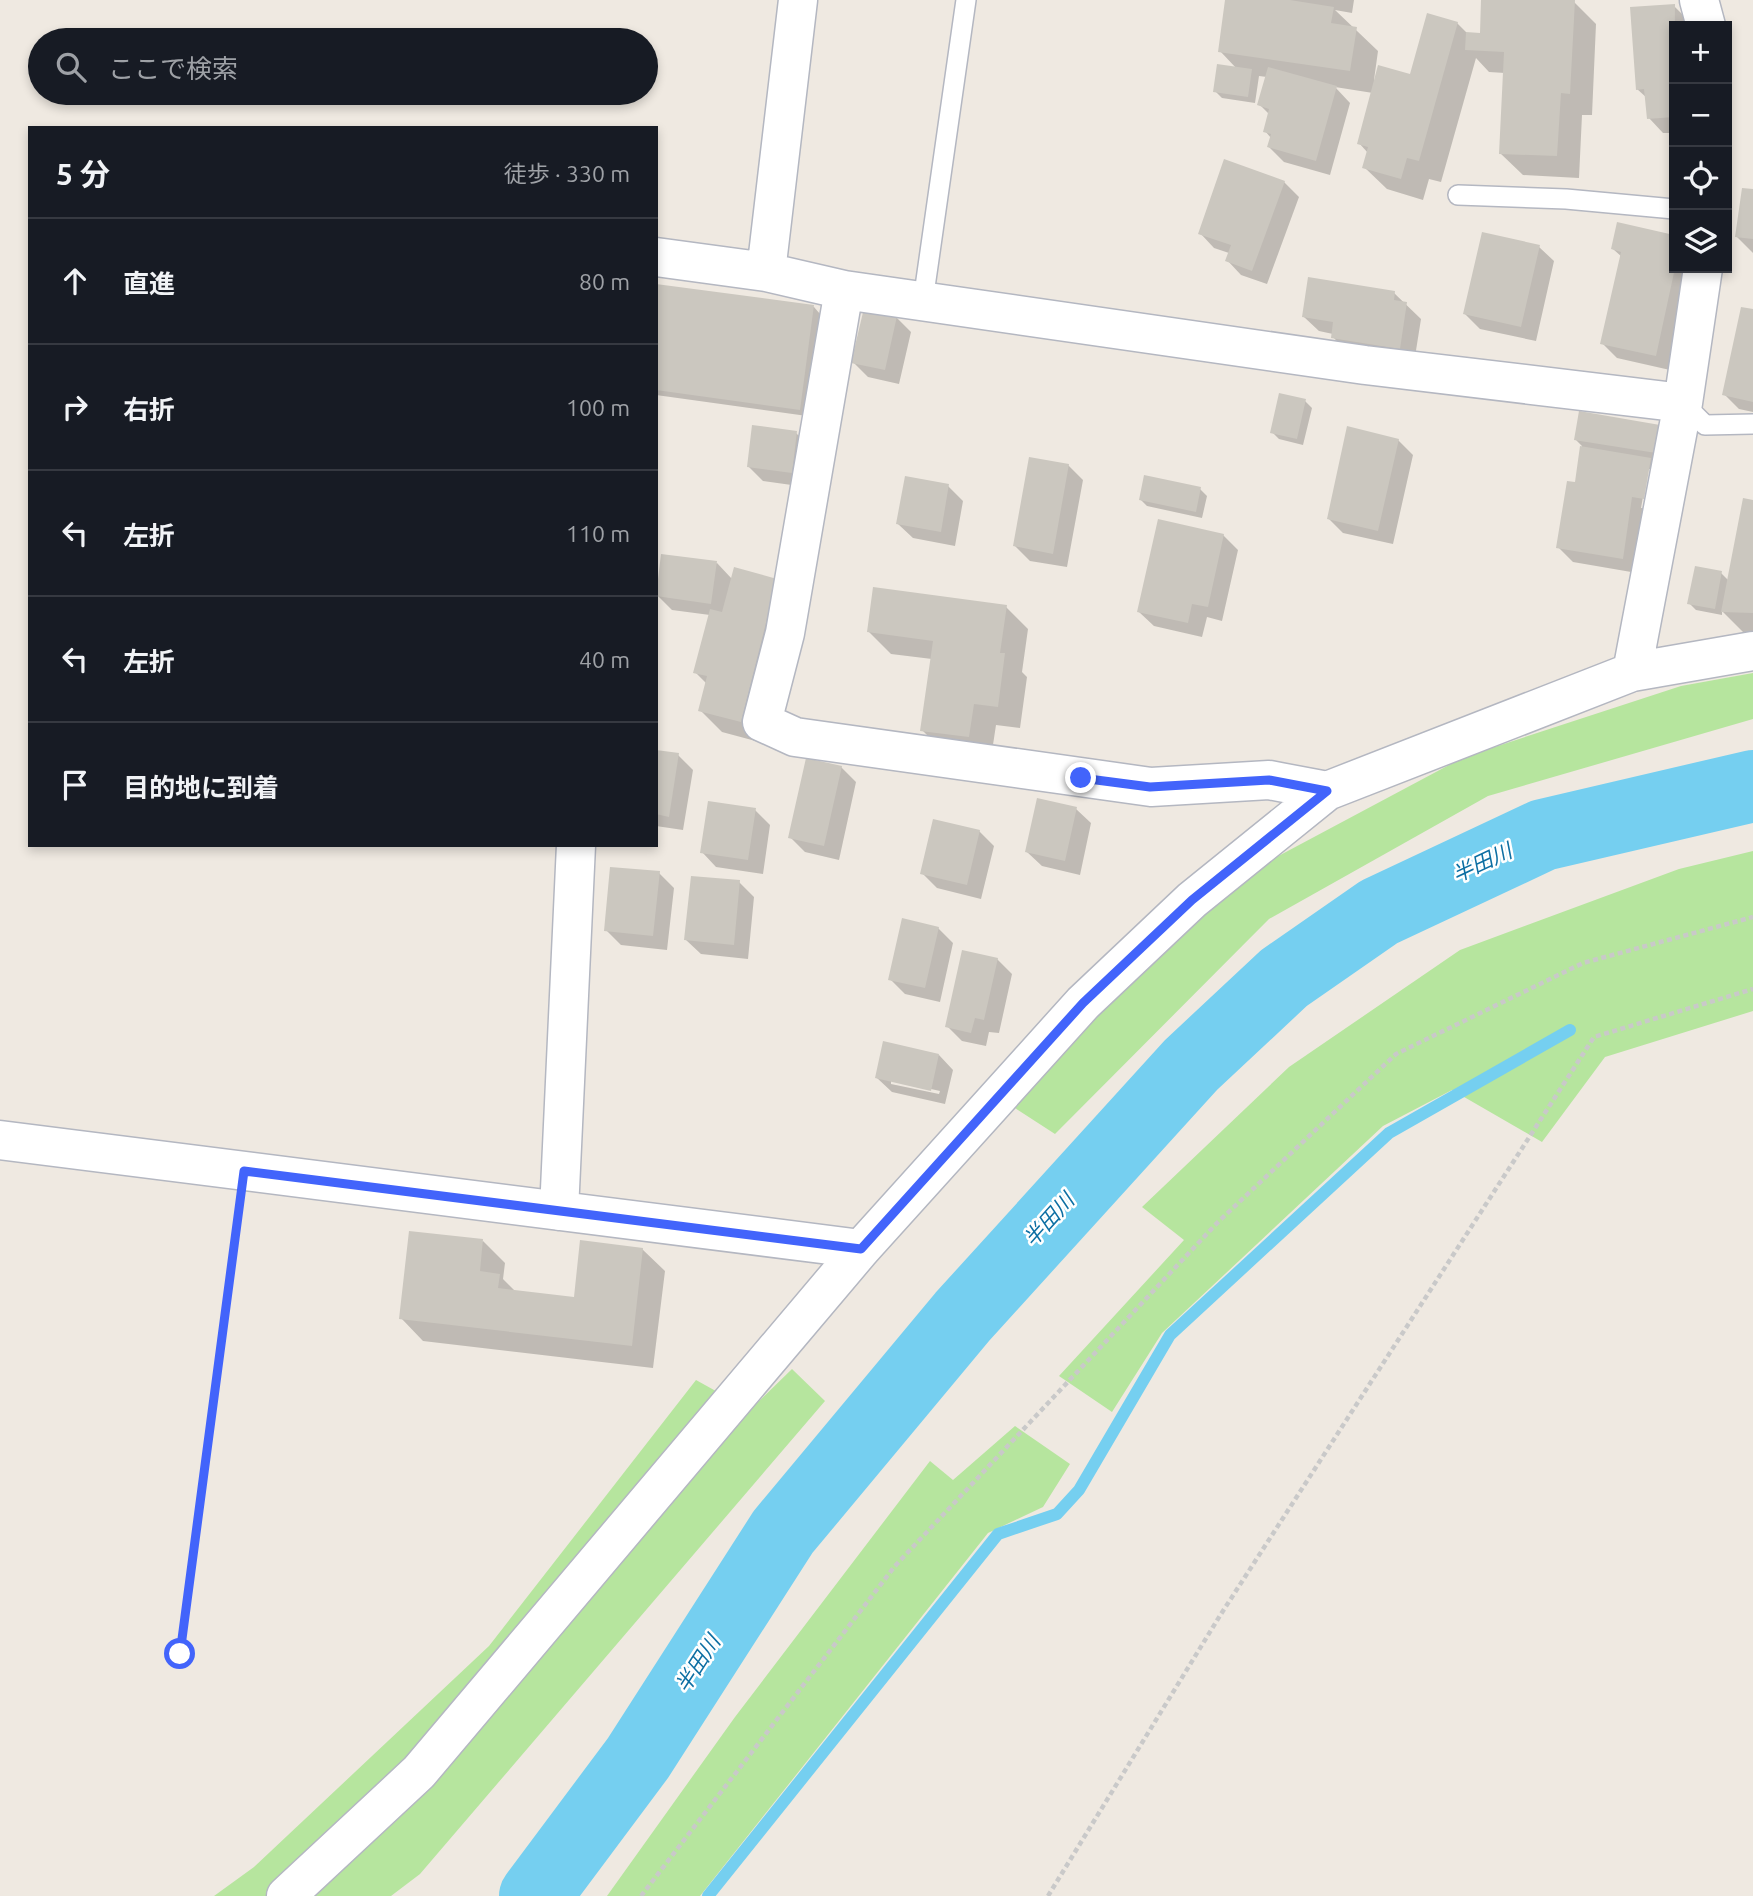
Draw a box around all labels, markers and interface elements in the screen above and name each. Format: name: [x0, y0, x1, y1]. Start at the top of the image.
map controls: [1669, 21, 1732, 273]
button: +: [1669, 21, 1732, 84]
search box: [28, 28, 658, 105]
icon: search: [52, 48, 90, 86]
text: ここで検索: [108, 54, 238, 83]
button: −: [1669, 84, 1732, 147]
button: locate: [1669, 147, 1732, 210]
text: 5 分: [56, 157, 110, 191]
text: 徒歩 · 330 m: [504, 161, 630, 186]
button: layers: [1669, 210, 1732, 273]
icon: ahead: [56, 262, 94, 300]
text: 直進: [123, 269, 175, 298]
text: 80 m: [579, 269, 630, 294]
icon: right: [56, 388, 94, 426]
text: 右折: [123, 395, 175, 424]
text: 100 m: [566, 395, 630, 420]
icon: left: [56, 514, 94, 552]
text: 左折: [123, 521, 175, 550]
text: 110 m: [566, 521, 630, 546]
icon: left: [56, 640, 94, 678]
text: 左折: [123, 647, 175, 676]
text: 40 m: [579, 647, 630, 672]
route end: [1065, 762, 1096, 793]
icon: arrive: [56, 766, 94, 804]
text: 目的地に到着: [123, 773, 279, 802]
water label: 半田川: [1448, 837, 1517, 886]
water label: 半田川: [1018, 1186, 1080, 1251]
water label: 半田川: [670, 1629, 725, 1696]
route start: [164, 1638, 195, 1669]

